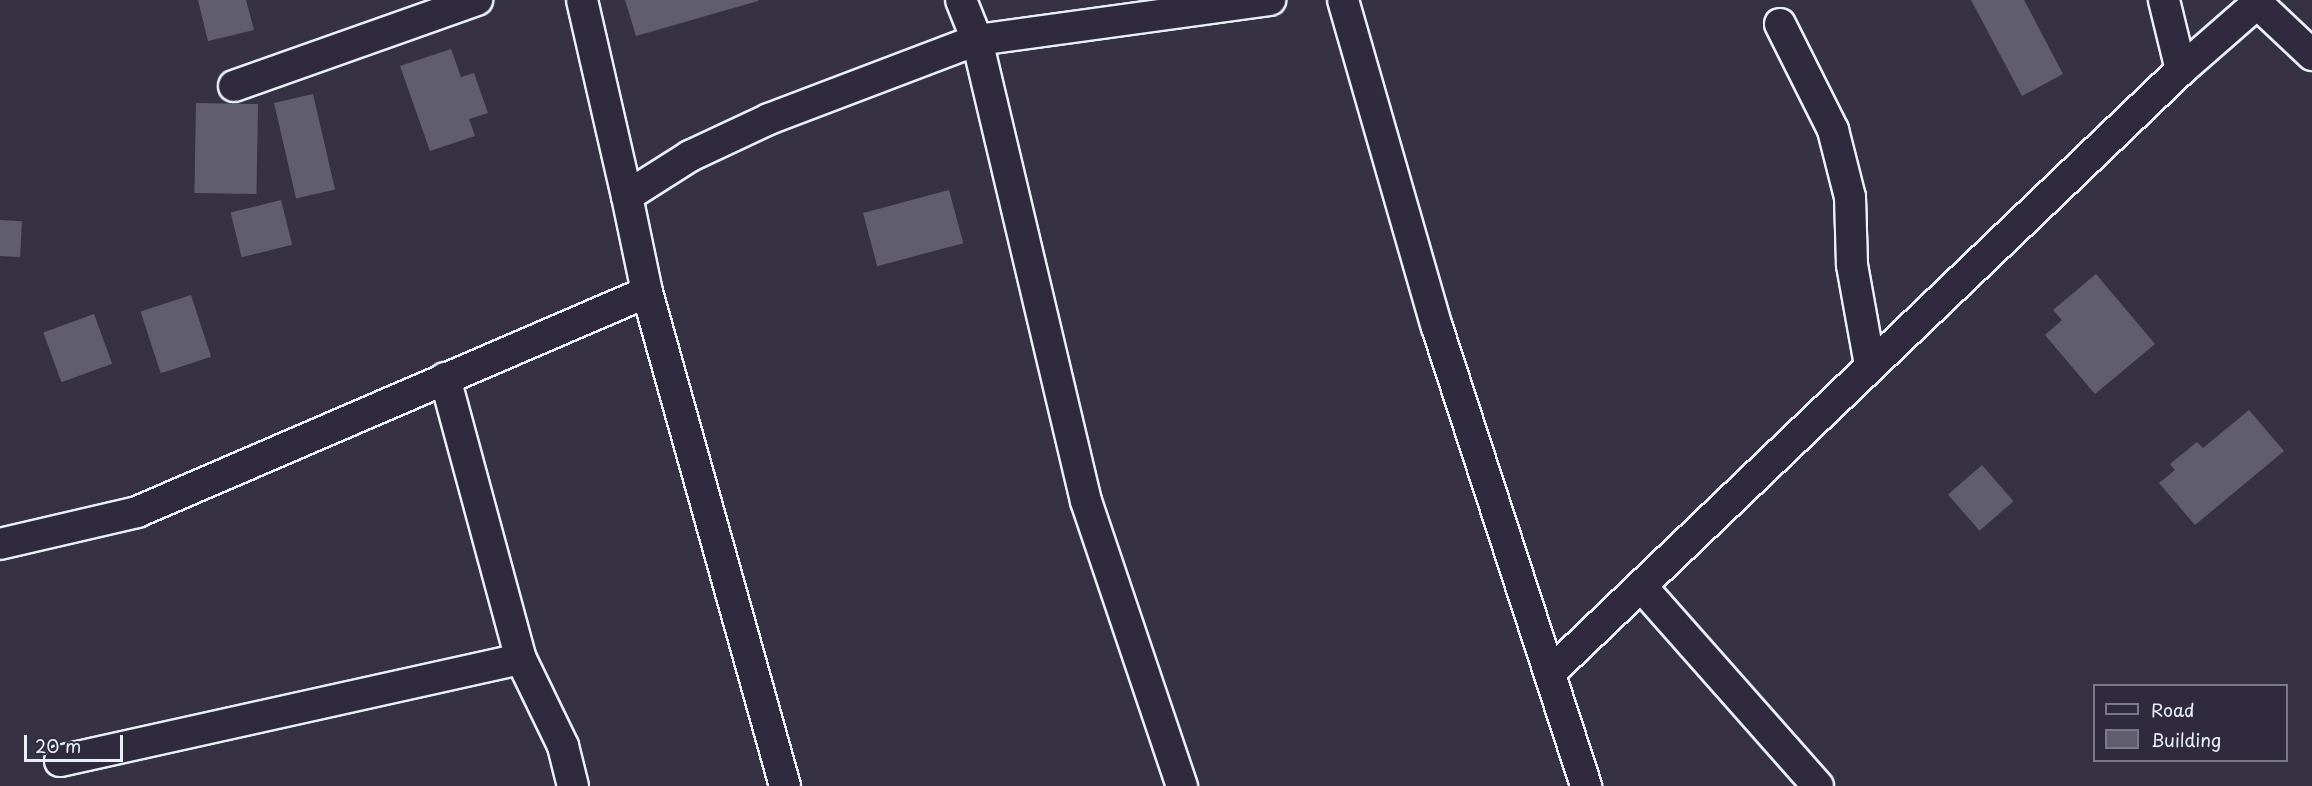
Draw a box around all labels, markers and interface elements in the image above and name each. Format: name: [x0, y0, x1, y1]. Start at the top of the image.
legend: [2093, 684, 2288, 762]
text: Road: [2151, 696, 2195, 723]
scale bar: [27, 723, 126, 761]
text: Building: [2151, 726, 2221, 753]
text: 20 m: [35, 732, 81, 759]

